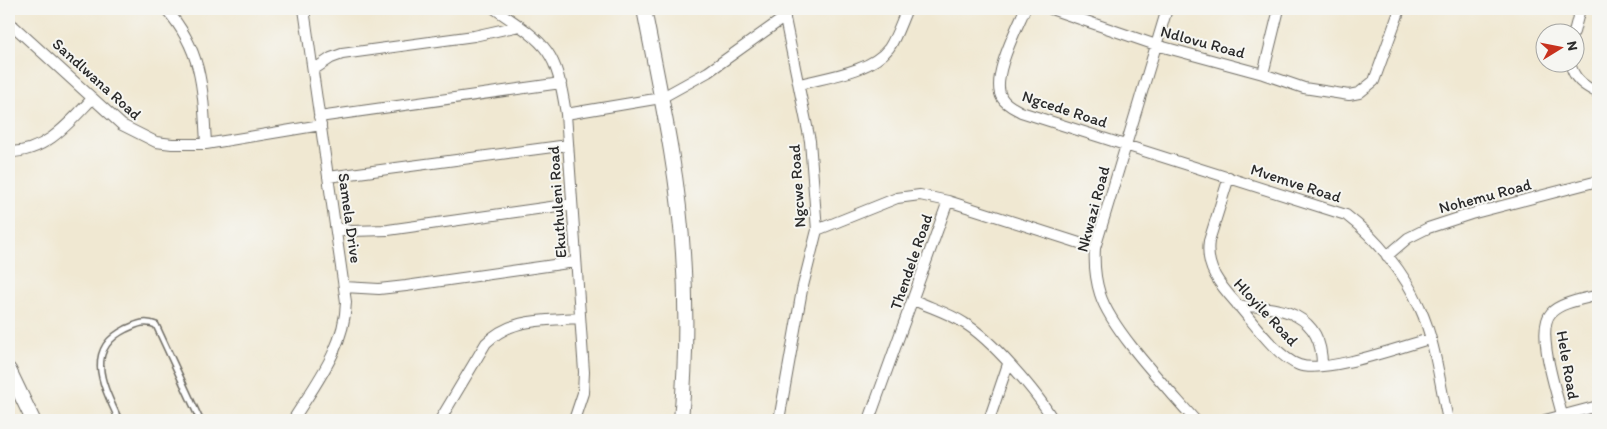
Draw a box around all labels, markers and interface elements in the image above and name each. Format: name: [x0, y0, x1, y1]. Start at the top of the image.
street label: Ndlovu Road: [1158, 22, 1248, 62]
north arrow: [1534, 22, 1584, 72]
street label: Sandlwana Road: [49, 34, 146, 124]
text: N: [1563, 40, 1582, 52]
street label: Ngcede Road: [1020, 86, 1110, 132]
street label: Ngcwe Road: [785, 143, 809, 228]
street label: Ekuthuleni Road: [544, 145, 570, 259]
street label: Mvemve Road: [1248, 159, 1344, 207]
street label: Nkwazi Road: [1072, 164, 1114, 254]
street label: Samela Drive: [334, 172, 366, 264]
street label: Nohemu Road: [1437, 174, 1534, 217]
street label: Thendele Road: [886, 211, 936, 312]
street label: Hloyile Road: [1230, 274, 1302, 350]
street label: Hele Road: [1553, 329, 1583, 401]

